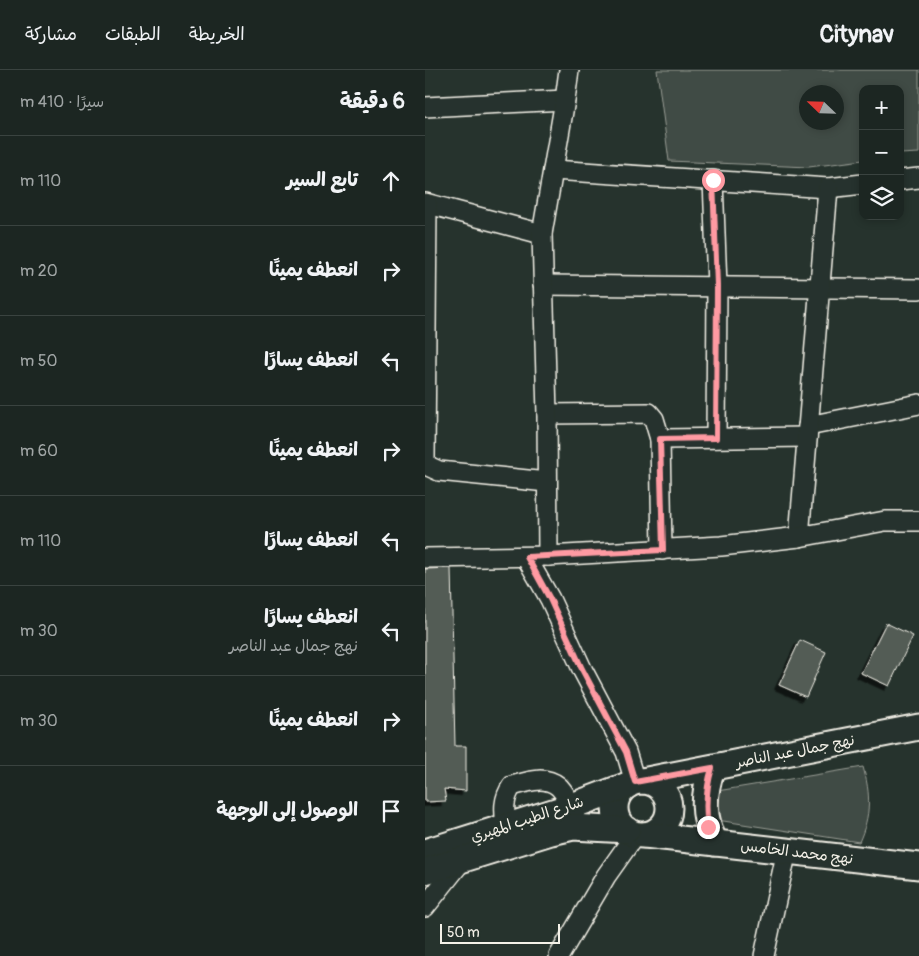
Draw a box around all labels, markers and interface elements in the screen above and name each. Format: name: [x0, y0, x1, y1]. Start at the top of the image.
text: Citynav: [819, 20, 894, 49]
text: مشاركة: [25, 23, 77, 46]
text: الطبقات: [105, 23, 161, 46]
text: الخريطة: [189, 23, 245, 46]
north arrow: [799, 85, 844, 130]
map controls: [859, 85, 904, 220]
button: +: [859, 85, 904, 130]
text: 6 دقيقة: [340, 88, 405, 115]
text: سيرًا · 410 m: [20, 92, 104, 112]
button: −: [859, 130, 904, 175]
icon: ahead: [377, 167, 405, 195]
text: تابع السير: [286, 168, 358, 192]
route start: [702, 169, 725, 192]
text: 110 m: [20, 171, 61, 191]
button: layers: [859, 175, 904, 220]
icon: right: [377, 257, 405, 285]
text: انعطف يمينًا: [269, 258, 358, 282]
text: 20 m: [20, 261, 58, 281]
icon: left: [377, 347, 405, 375]
text: انعطف يسارًا: [264, 348, 358, 372]
text: 50 m: [20, 351, 57, 371]
icon: right: [377, 437, 405, 465]
text: انعطف يمينًا: [269, 438, 358, 462]
text: 60 m: [20, 441, 58, 461]
icon: left: [377, 527, 405, 555]
text: انعطف يسارًا: [264, 528, 358, 552]
text: 110 m: [20, 531, 61, 551]
text: انعطف يسارًا: [264, 605, 358, 629]
icon: left: [377, 617, 405, 645]
text: 30 m: [20, 621, 58, 641]
text: نهج جمال عبد الناصر: [229, 636, 358, 656]
icon: right: [377, 707, 405, 735]
text: انعطف يمينًا: [269, 708, 358, 732]
text: 30 m: [20, 711, 58, 731]
street label: نهج جمال عبد الناصر: [733, 731, 856, 773]
street label: شارع الطيب المهيري: [468, 792, 586, 848]
icon: arrive: [377, 797, 405, 825]
text: الوصول إلى الوجهة: [216, 798, 358, 822]
route end: [697, 816, 720, 839]
street label: نهج محمد الخامس: [740, 836, 854, 869]
scale bar: [440, 921, 560, 944]
text: 50 m: [447, 924, 480, 941]

